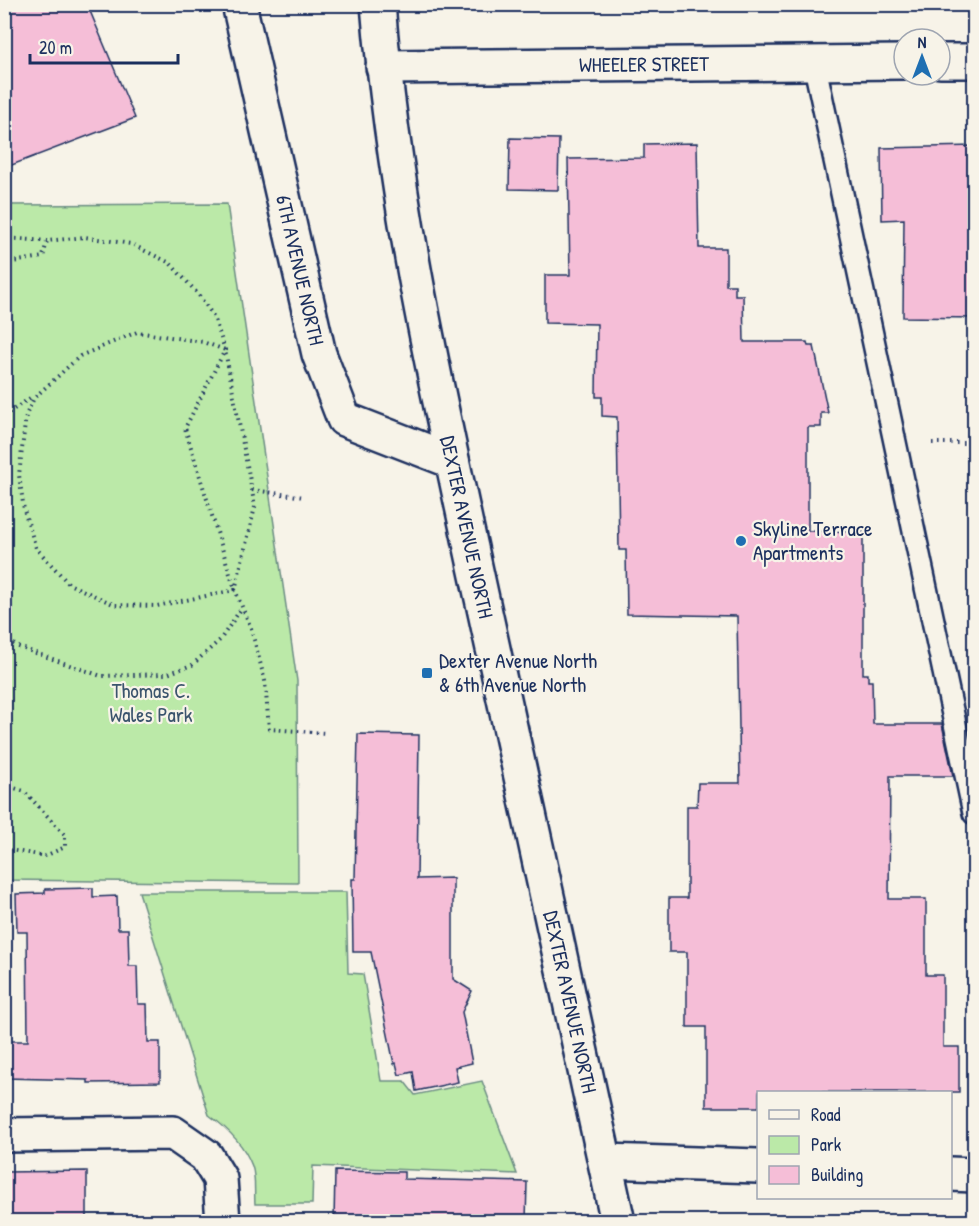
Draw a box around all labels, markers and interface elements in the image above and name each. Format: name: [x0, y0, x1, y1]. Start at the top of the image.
scale bar: [30, 27, 178, 65]
north arrow: [892, 27, 952, 87]
text: N: [918, 31, 927, 53]
text: 20 m: [39, 35, 72, 60]
street label: WHEELER STREET: [579, 49, 710, 79]
street label: 6TH AVENUE NORTH: [269, 192, 332, 348]
street label: DEXTER AVENUE NORTH: [433, 433, 501, 621]
place label: Skyline Terrace Apartments: [753, 514, 872, 567]
marker: Skyline Terrace Apartments: [734, 534, 748, 548]
place label: Dexter Avenue North & 6th Avenue North: [439, 646, 597, 699]
marker: Dexter Avenue North & 6th Avenue North: [420, 666, 434, 680]
park label: Thomas C. Wales Park: [109, 676, 193, 729]
street label: DEXTER AVENUE NORTH: [537, 908, 604, 1096]
legend: [757, 1091, 952, 1199]
text: Road: [811, 1102, 841, 1127]
text: Park: [811, 1132, 842, 1157]
text: Building: [811, 1162, 863, 1187]

